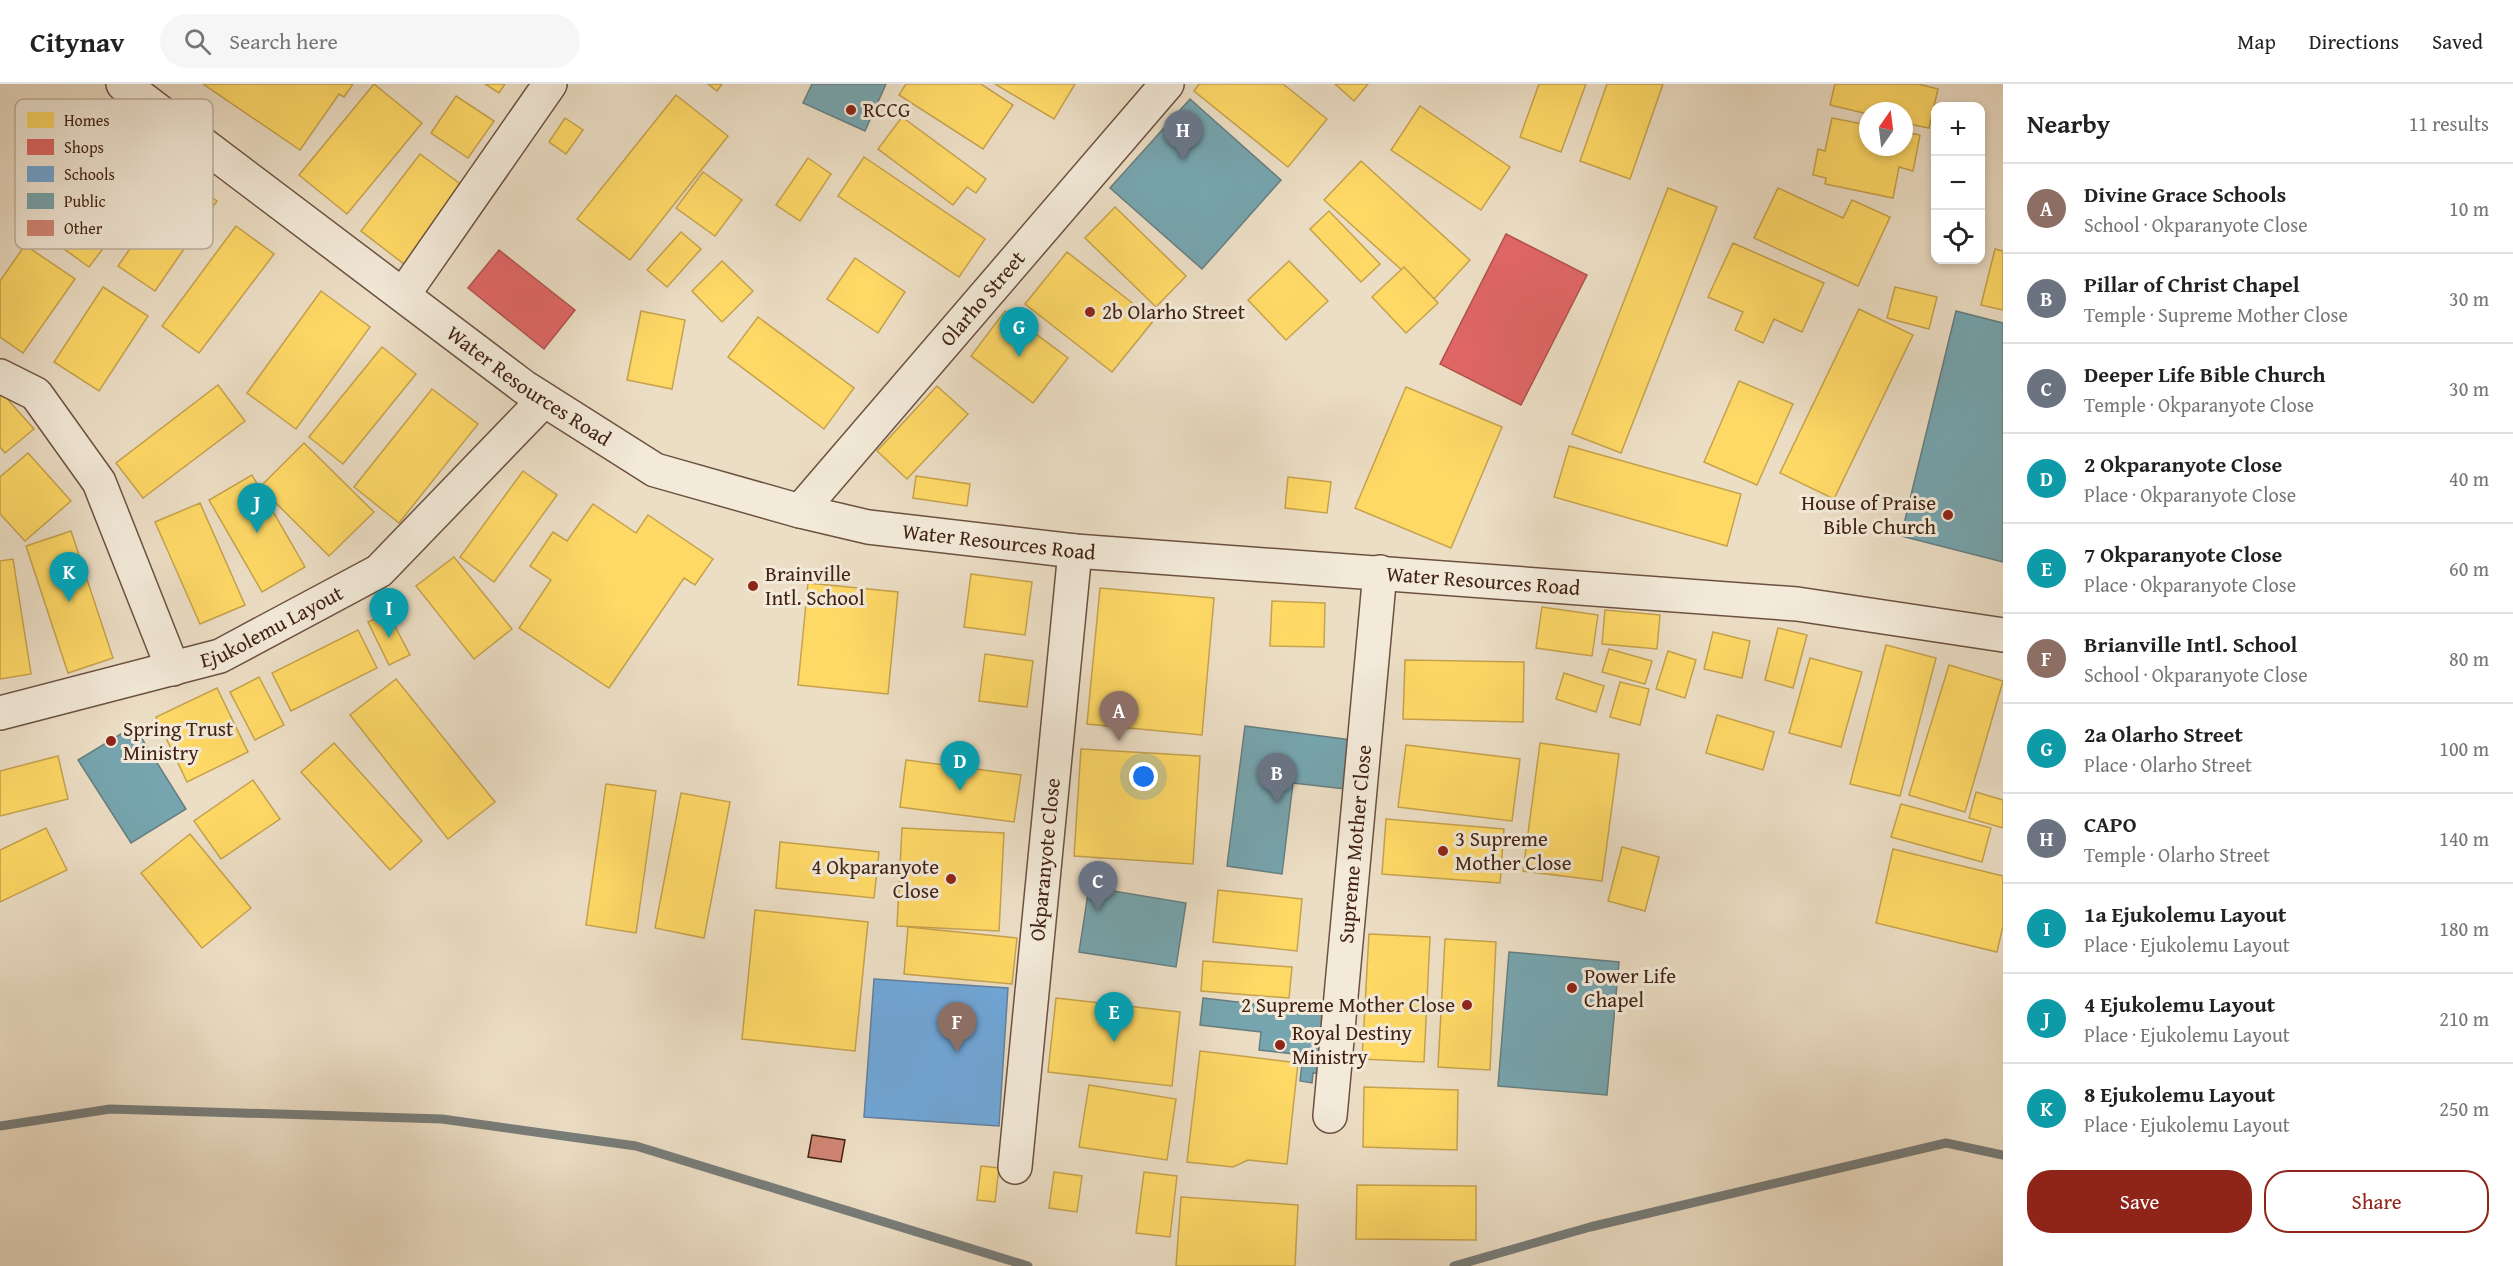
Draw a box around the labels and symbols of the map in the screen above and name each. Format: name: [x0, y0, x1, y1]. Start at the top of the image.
place label: RCCG: [863, 94, 910, 125]
legend: [15, 99, 213, 249]
north arrow: [1859, 102, 1913, 156]
marker: RCCG: [844, 103, 858, 117]
text: Homes: [64, 108, 110, 132]
pin: H: [1164, 110, 1202, 160]
text: Shops: [64, 135, 104, 159]
text: Schools: [64, 162, 115, 186]
text: Public: [64, 189, 106, 213]
text: Other: [64, 216, 103, 240]
street label: Olarho Street: [932, 243, 1033, 353]
place label: 2b Olarho Street: [1102, 296, 1246, 327]
marker: 2b Olarho Street: [1083, 305, 1097, 319]
pin: G: [1000, 308, 1038, 357]
street label: Water Resources Road: [440, 318, 618, 454]
pin: J: [238, 484, 276, 533]
place label: House of Praise Bible Church: [1801, 487, 1936, 542]
marker: House of Praise Bible Church: [1941, 508, 1955, 522]
street label: Water Resources Road: [901, 515, 1097, 568]
pin: K: [50, 552, 88, 602]
place label: Brainville Intl. School: [765, 558, 865, 613]
street label: Water Resources Road: [1385, 558, 1582, 603]
street label: Ejukolemu Layout: [197, 577, 349, 676]
marker: Brainville Intl. School: [746, 579, 760, 593]
pin: I: [370, 588, 408, 638]
pin: A: [1100, 692, 1138, 741]
place label: Spring Trust Ministry: [123, 713, 234, 768]
marker: Spring Trust Ministry: [104, 734, 118, 748]
pin: D: [940, 742, 980, 791]
street label: Supreme Mother Close: [1330, 743, 1379, 945]
pin: B: [1258, 754, 1296, 803]
your location: [1129, 762, 1158, 791]
street label: Okparanyote Close: [1021, 776, 1068, 942]
place label: 3 Supreme Mother Close: [1455, 823, 1572, 878]
marker: 3 Supreme Mother Close: [1436, 844, 1450, 858]
place label: 4 Okparanyote Close: [811, 851, 939, 906]
pin: C: [1078, 862, 1118, 911]
marker: 4 Okparanyote Close: [944, 872, 958, 886]
place label: Power Life Chapel: [1584, 960, 1676, 1015]
marker: Power Life Chapel: [1565, 981, 1579, 995]
place label: 2 Supreme Mother Close: [1241, 989, 1455, 1020]
pin: E: [1094, 992, 1134, 1042]
marker: 2 Supreme Mother Close: [1460, 998, 1474, 1012]
pin: F: [938, 1002, 976, 1052]
place label: Royal Destiny Ministry: [1292, 1017, 1412, 1072]
marker: Royal Destiny Ministry: [1273, 1038, 1287, 1052]

